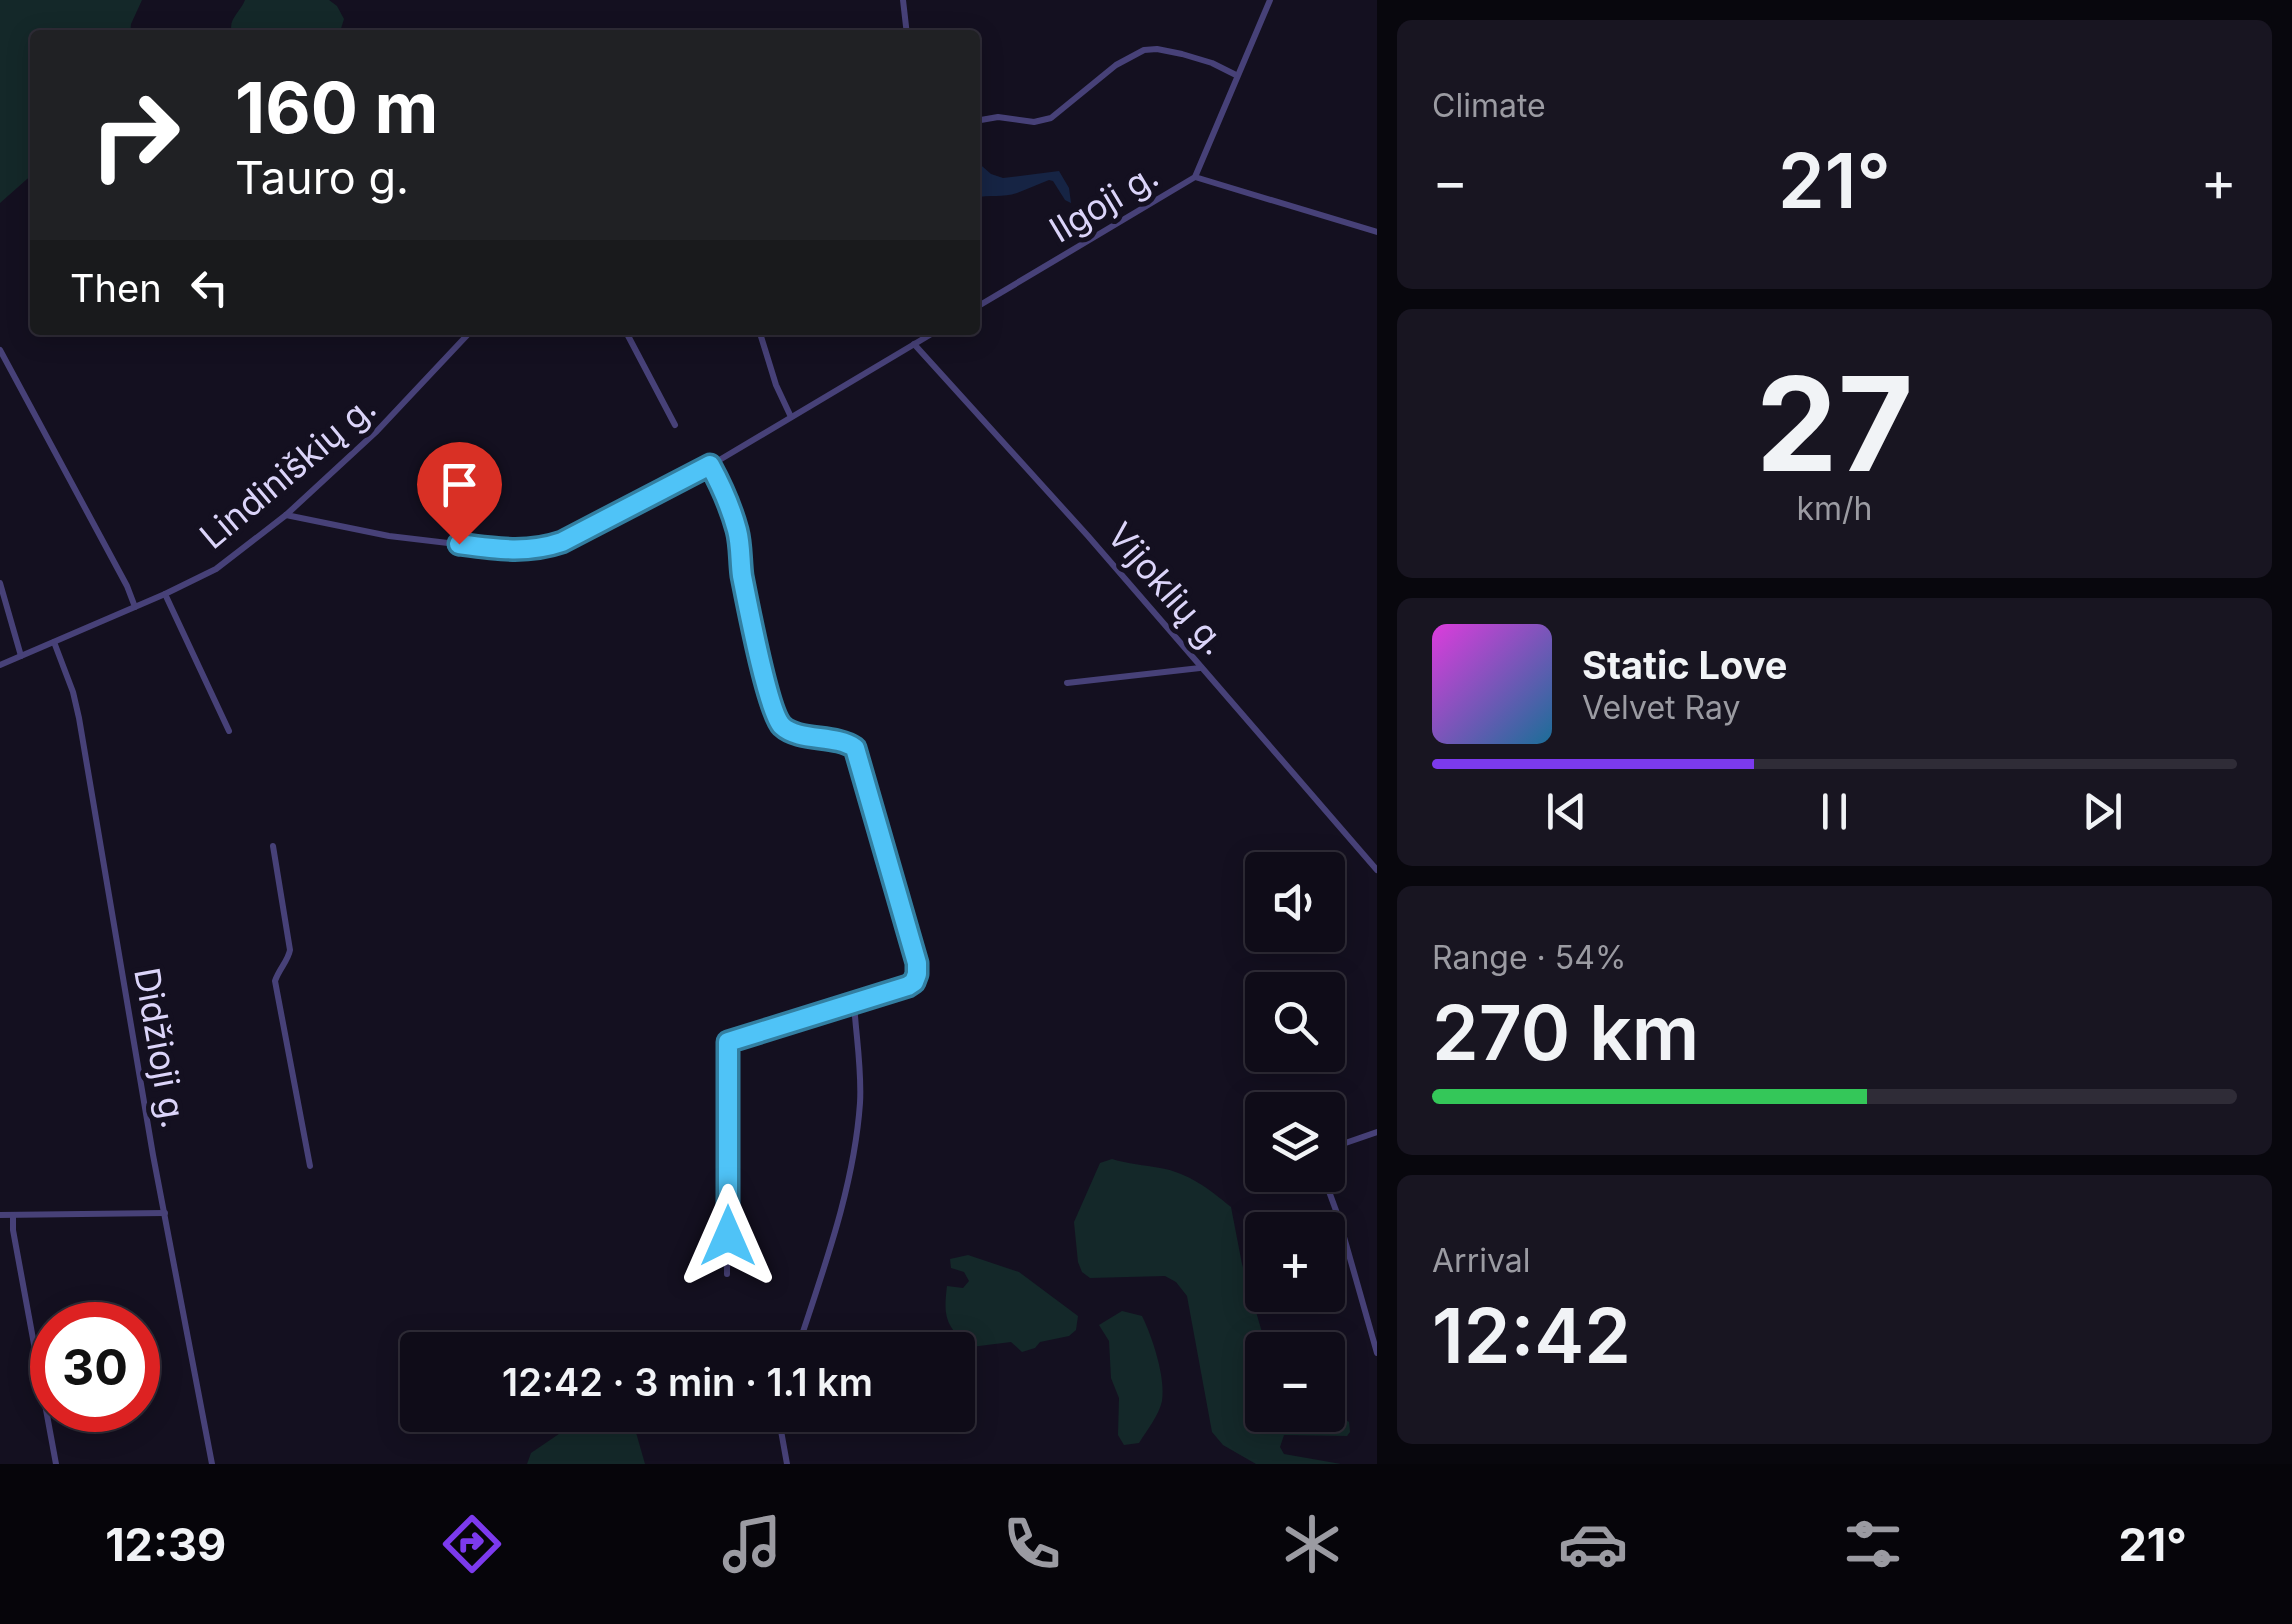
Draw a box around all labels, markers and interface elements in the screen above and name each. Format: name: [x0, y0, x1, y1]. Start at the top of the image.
text: 160 m: [235, 65, 438, 150]
icon: right: [70, 70, 200, 200]
text: Climate: [1432, 86, 1546, 125]
text: 21°: [1778, 135, 1891, 226]
text: −: [1432, 148, 1468, 214]
text: +: [2201, 148, 2237, 214]
text: Tauro g.: [235, 150, 409, 205]
street label: Ilgoji g.: [1042, 154, 1165, 251]
icon: left: [182, 260, 237, 315]
text: Then: [70, 265, 162, 311]
text: 27: [1756, 345, 1913, 502]
street label: Lindiniškių g.: [191, 386, 384, 557]
pin: [417, 442, 502, 545]
icon: arrive: [432, 457, 487, 512]
text: km/h: [1796, 489, 1873, 528]
street label: Vijoklių g.: [1099, 514, 1236, 663]
text: Static Love: [1582, 642, 1787, 688]
text: Velvet Ray: [1582, 688, 1740, 727]
icon: previous: [1539, 784, 1594, 839]
icon: pause: [1807, 784, 1862, 839]
icon: next: [2075, 784, 2130, 839]
map controls: [1245, 852, 1345, 1432]
button: sound: [1245, 852, 1345, 952]
text: Range · 54%: [1432, 938, 1626, 977]
street label: Didžioji g.: [126, 964, 196, 1131]
button: search: [1245, 972, 1345, 1072]
text: 270 km: [1432, 987, 1699, 1078]
button: layers: [1245, 1092, 1345, 1192]
position arrow: [676, 1184, 780, 1288]
button: +: [1245, 1212, 1345, 1312]
text: Arrival: [1432, 1241, 1530, 1280]
text: 12:42: [1432, 1290, 1631, 1381]
speed limit sign: 30: [30, 1302, 160, 1432]
button: −: [1245, 1332, 1345, 1432]
text: 12:42 · 3 min · 1.1 km: [502, 1359, 873, 1405]
icon: directions: [437, 1509, 507, 1579]
icon: music: [717, 1509, 787, 1579]
icon: phone: [997, 1509, 1067, 1579]
icon: climate: [1277, 1509, 1347, 1579]
icon: car: [1558, 1509, 1628, 1579]
icon: filters: [1838, 1509, 1908, 1579]
text: 12:39: [105, 1517, 226, 1572]
text: 21°: [2118, 1517, 2187, 1572]

